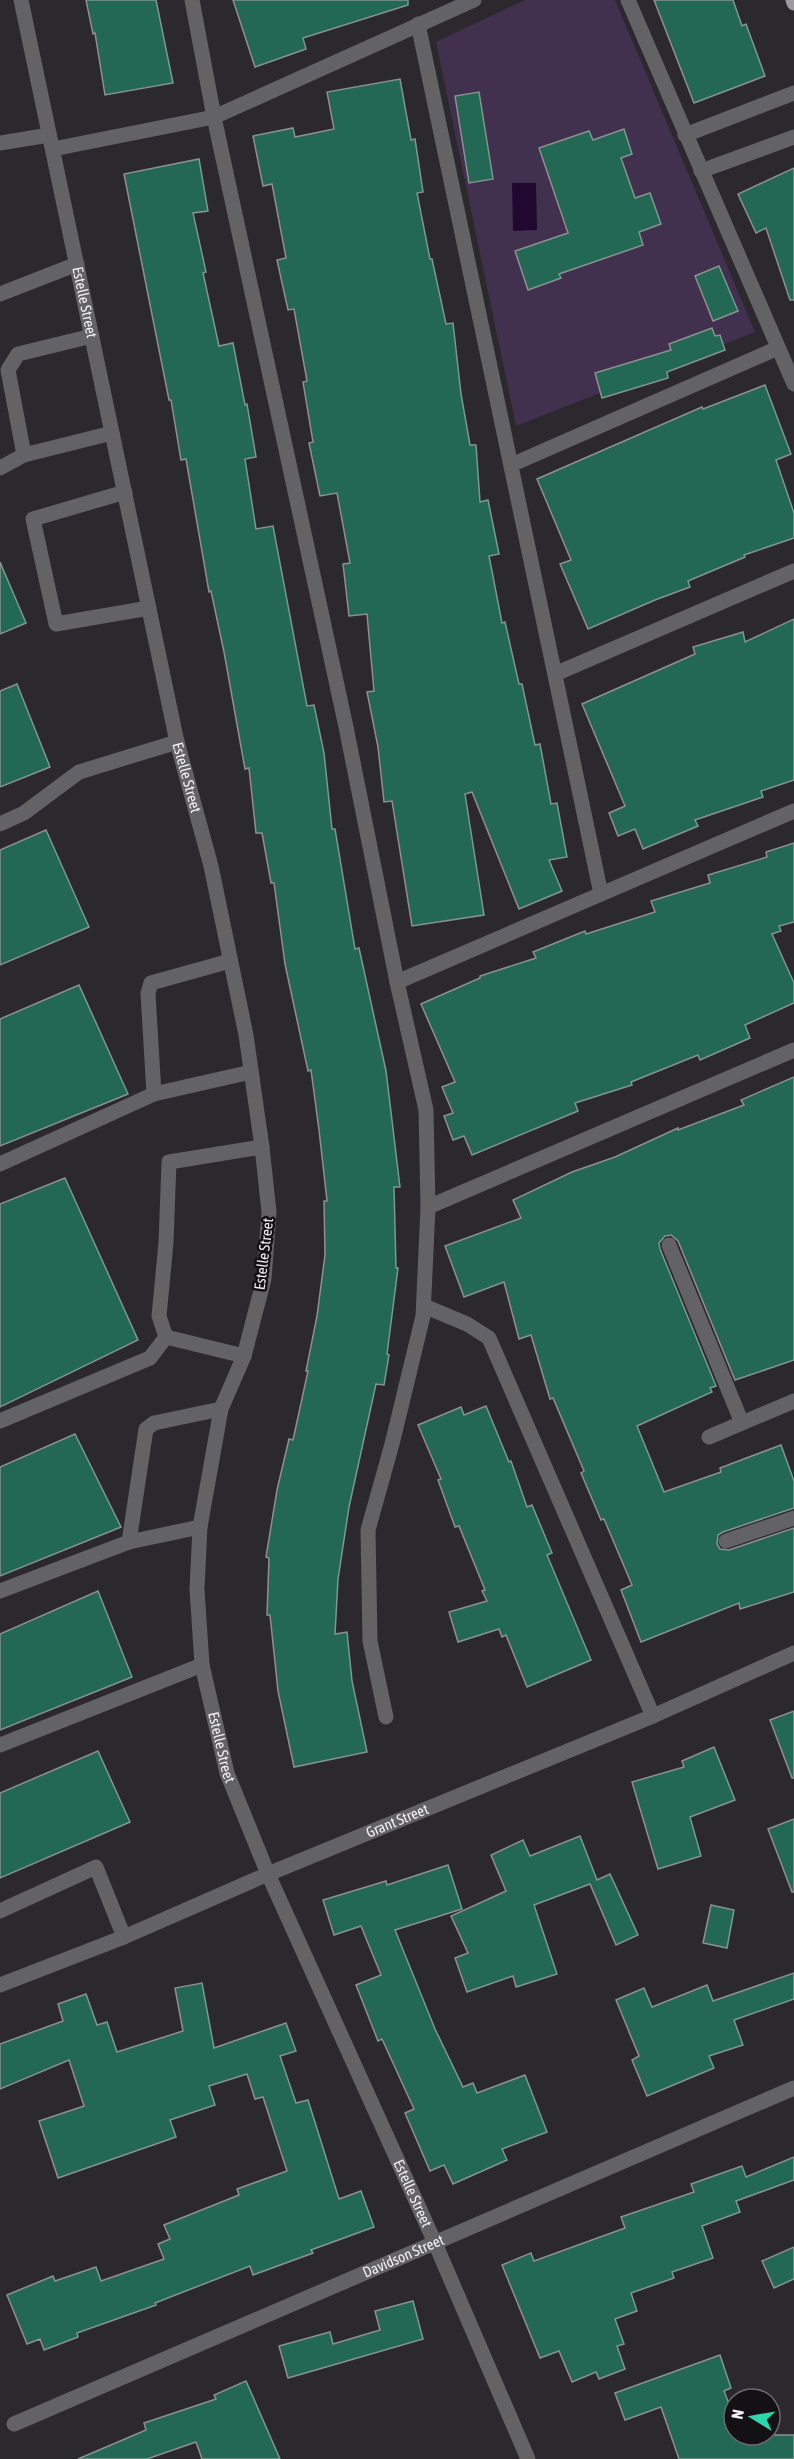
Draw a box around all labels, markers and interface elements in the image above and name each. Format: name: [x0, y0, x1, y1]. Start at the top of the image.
street label: Estelle Street: [69, 265, 101, 339]
street label: Estelle Street: [169, 740, 205, 814]
street label: Estelle Street: [251, 1217, 276, 1291]
street label: Estelle Street: [205, 1710, 239, 1785]
street label: Grant Street: [364, 1800, 431, 1841]
street label: Estelle Street: [390, 2157, 436, 2230]
street label: Davidson Street: [360, 2231, 446, 2281]
north arrow: [722, 2387, 782, 2447]
text: N: [728, 2408, 747, 2420]

